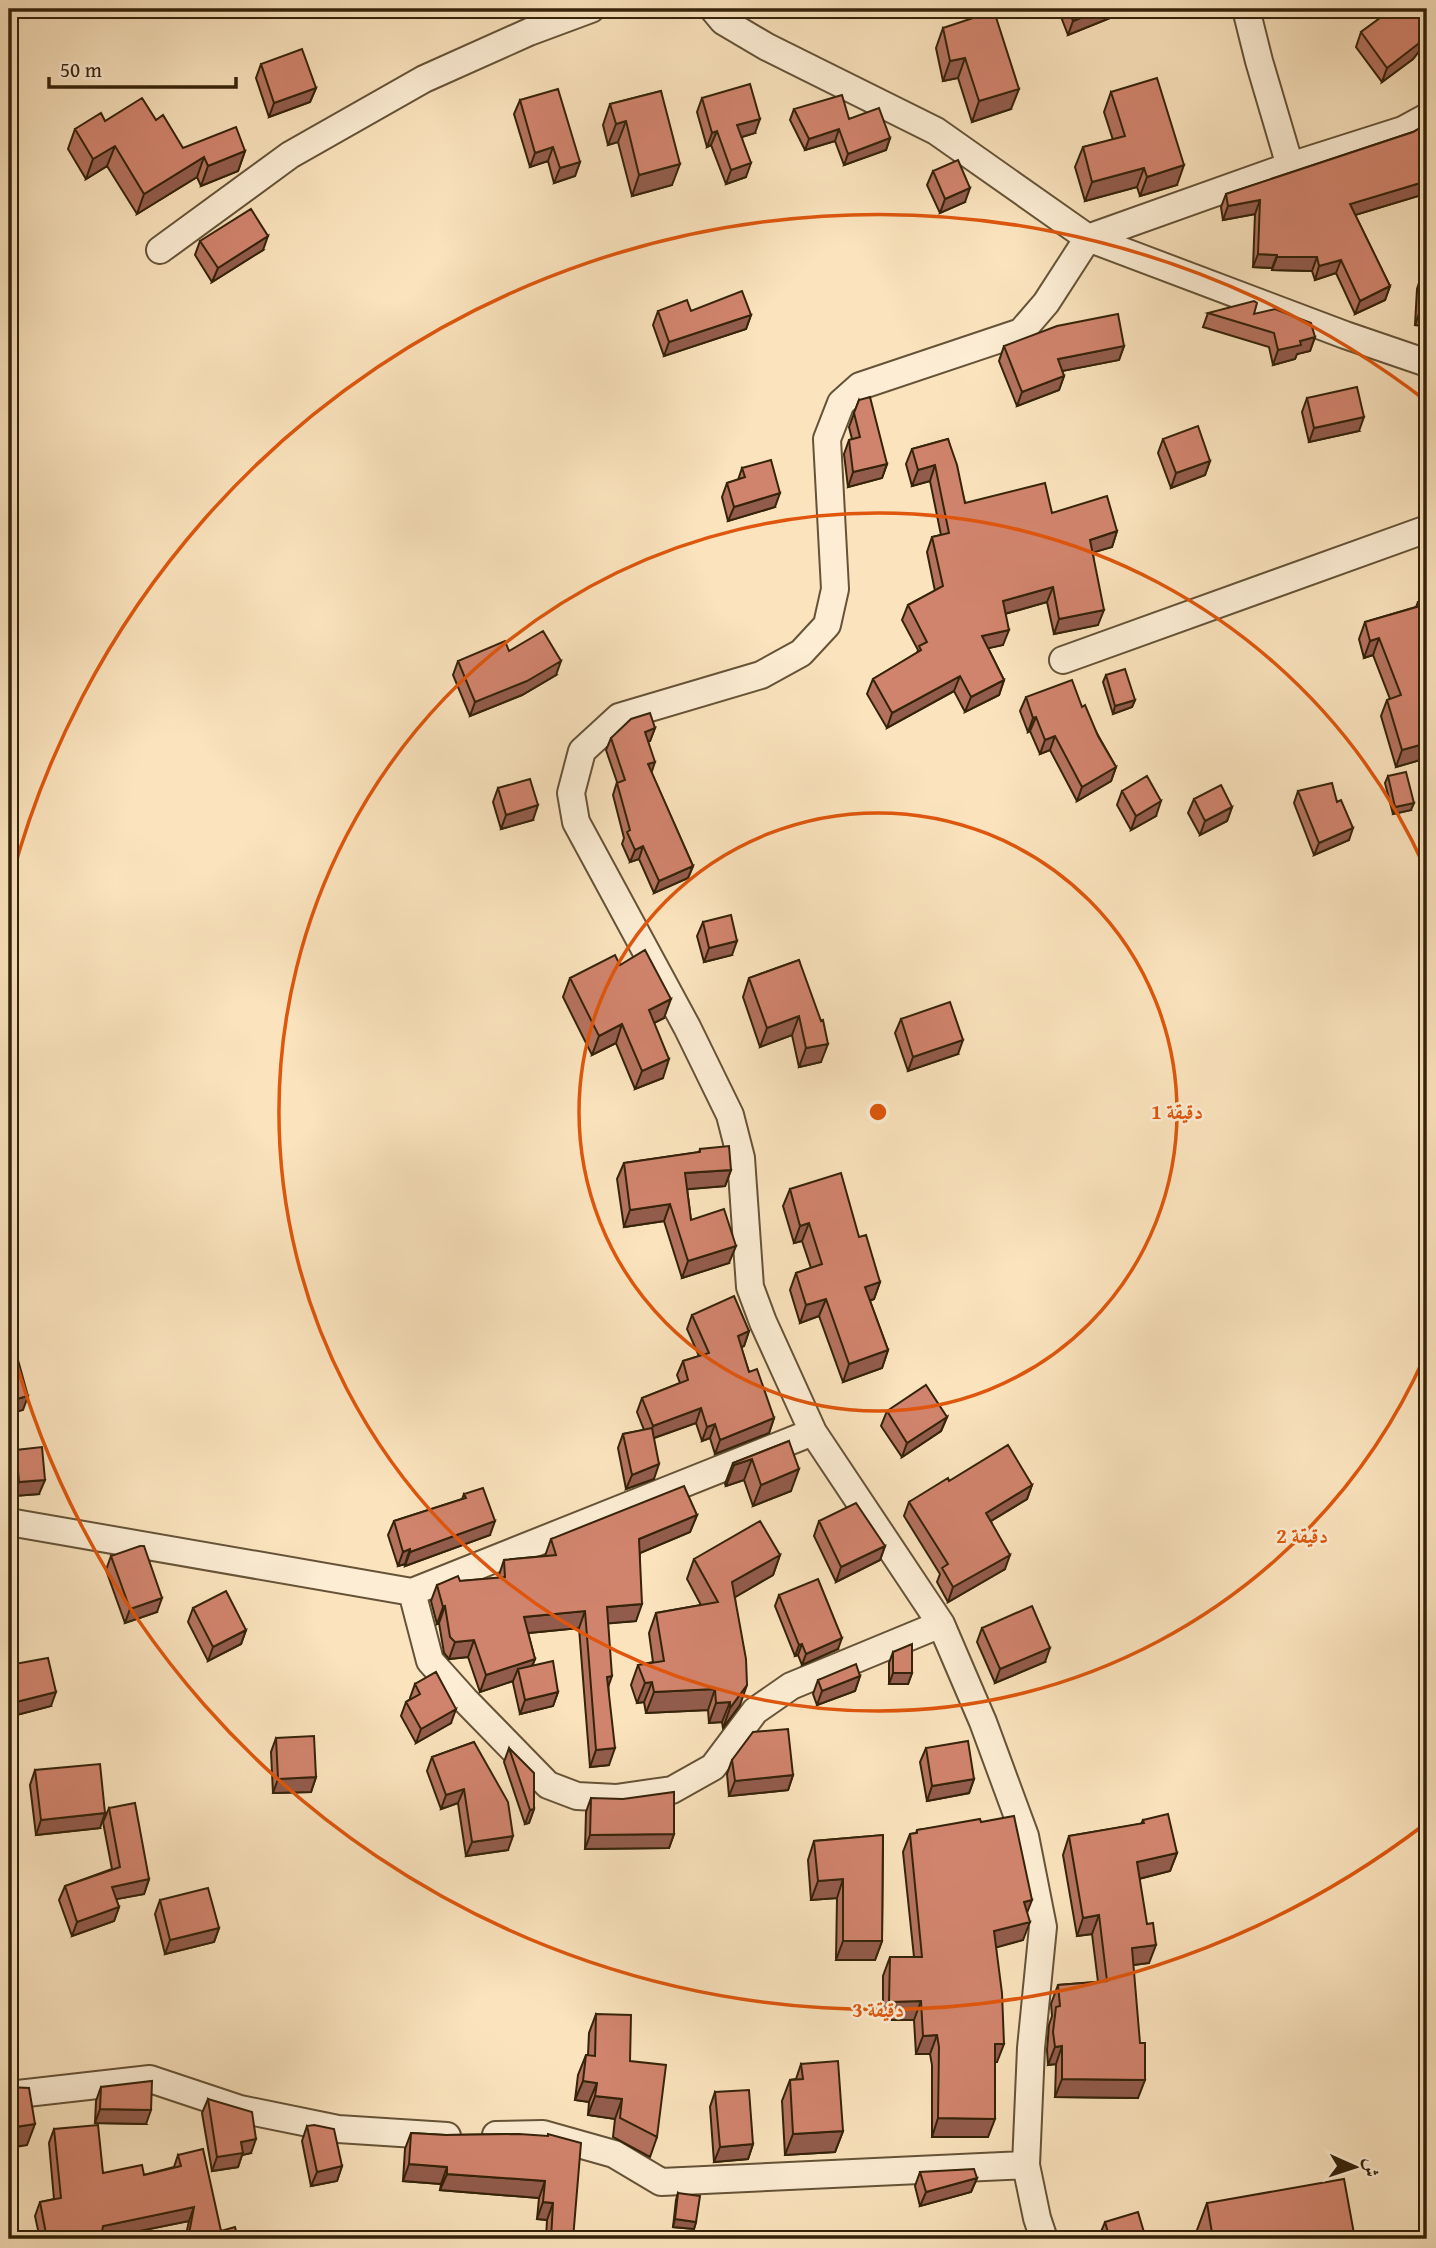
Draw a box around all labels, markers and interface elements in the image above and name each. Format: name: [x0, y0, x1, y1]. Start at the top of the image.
scale bar: [49, 46, 236, 90]
text: 50 m: [60, 54, 102, 85]
text: 1 دقيقة: [1151, 1096, 1203, 1127]
centre of rings: [866, 1100, 890, 1124]
text: 2 دقيقة: [1276, 1520, 1328, 1551]
text: 3 دقيقة: [852, 1994, 904, 2025]
north arrow: [1320, 2132, 1390, 2202]
text: ش: [1358, 2158, 1386, 2178]

